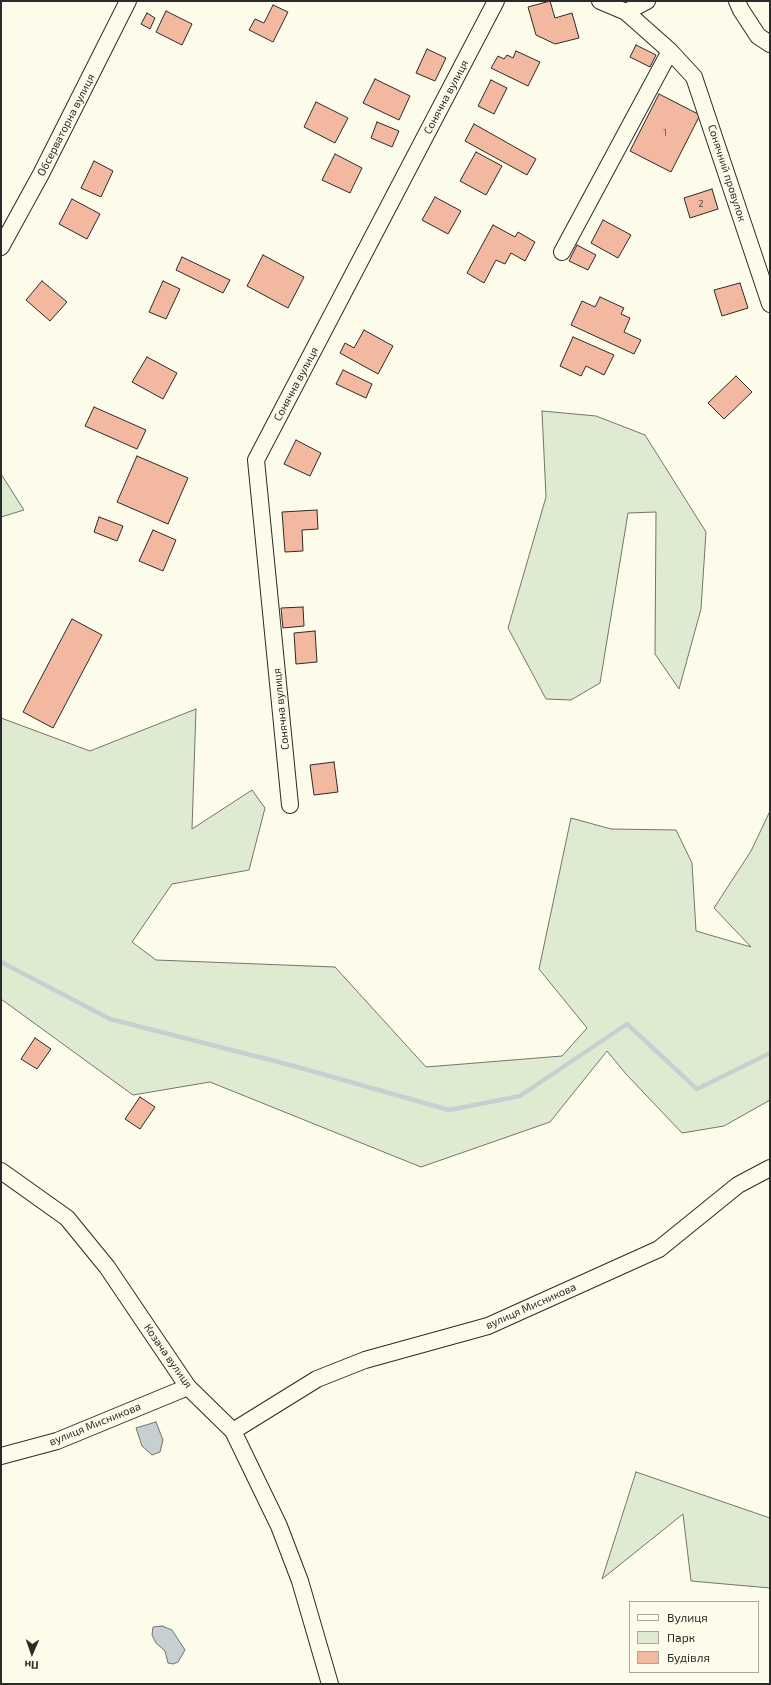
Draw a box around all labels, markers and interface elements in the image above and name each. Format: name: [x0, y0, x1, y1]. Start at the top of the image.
street label: Сонячна вулиця: [421, 58, 471, 136]
street label: Обсерваторна вулиця: [34, 72, 98, 178]
street label: Сонячний провулок: [705, 123, 749, 223]
house number: 1: [663, 128, 667, 138]
house number: 2: [698, 199, 704, 209]
street label: Сонячна вулиця: [271, 345, 321, 423]
street label: Сонячна вулиця: [270, 667, 292, 751]
street label: вулиця Мисникова: [484, 1280, 578, 1332]
street label: Козача вулиця: [141, 1321, 195, 1391]
street label: вулиця Мисникова: [47, 1400, 143, 1448]
legend: [629, 1601, 759, 1673]
text: Вулиця: [667, 1610, 708, 1624]
text: Парк: [667, 1630, 695, 1644]
north arrow: [12, 1633, 52, 1673]
text: Будівля: [667, 1650, 710, 1664]
text: Пн: [24, 1659, 39, 1672]

